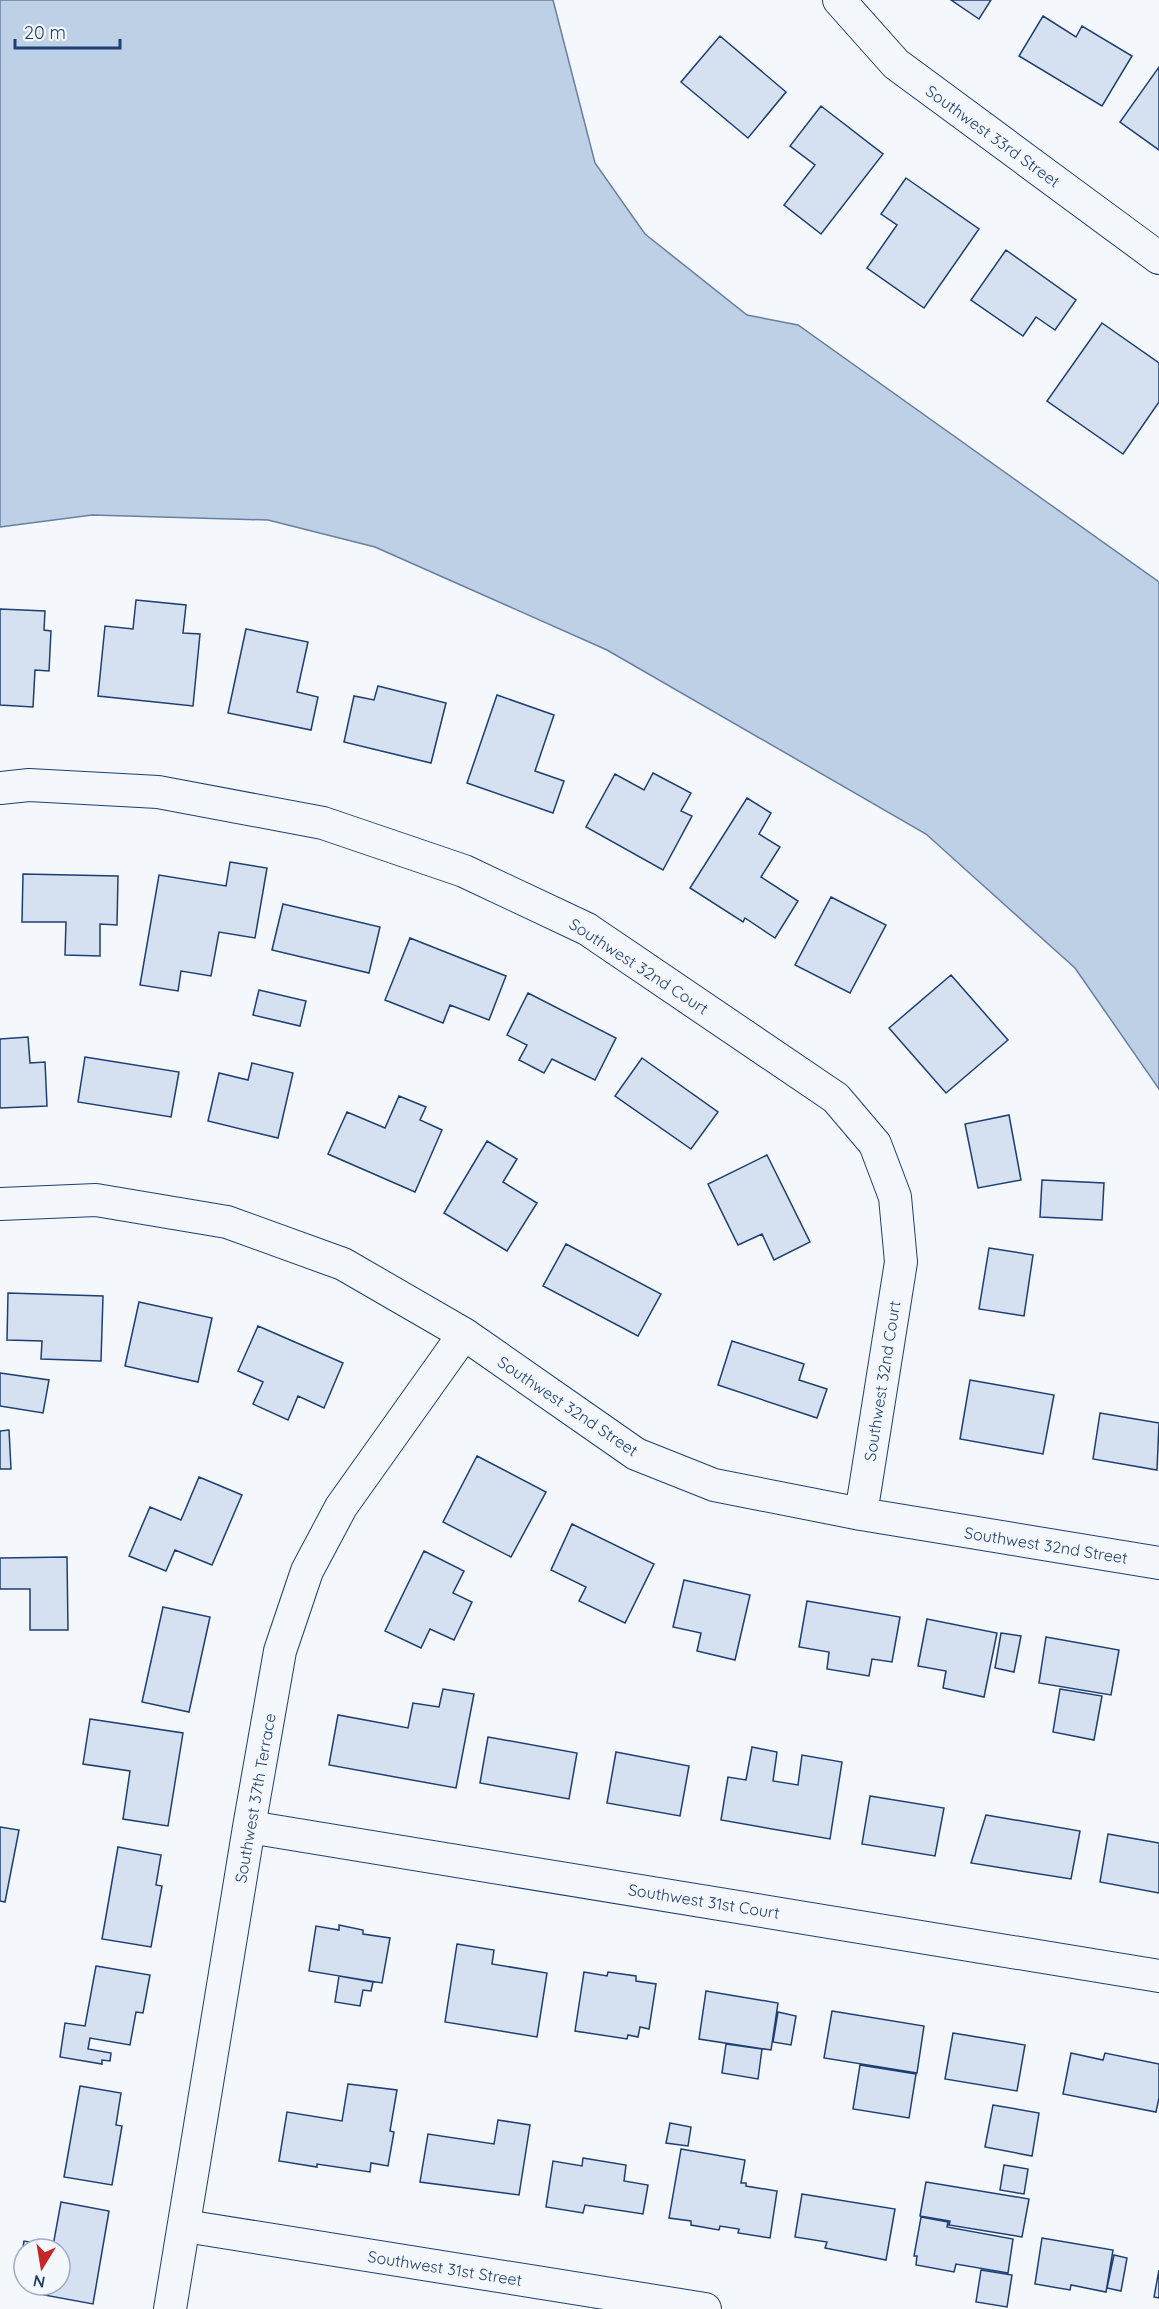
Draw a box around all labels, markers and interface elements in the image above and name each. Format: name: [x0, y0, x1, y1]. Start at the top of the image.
scale bar: [15, 12, 120, 50]
text: 20 m: [24, 21, 66, 44]
street label: Southwest 33rd Street: [922, 81, 1064, 191]
street label: Southwest 32nd Court: [566, 913, 712, 1019]
street label: Southwest 32nd Court: [859, 1299, 905, 1463]
street label: Southwest 32nd Street: [494, 1352, 642, 1460]
street label: Southwest 32nd Street: [963, 1522, 1129, 1568]
street label: Southwest 37th Terrace: [230, 1712, 280, 1884]
street label: Southwest 31st Court: [627, 1879, 781, 1923]
north arrow: [12, 2237, 72, 2297]
street label: Southwest 31st Street: [366, 2246, 524, 2290]
text: N: [31, 2271, 47, 2293]

